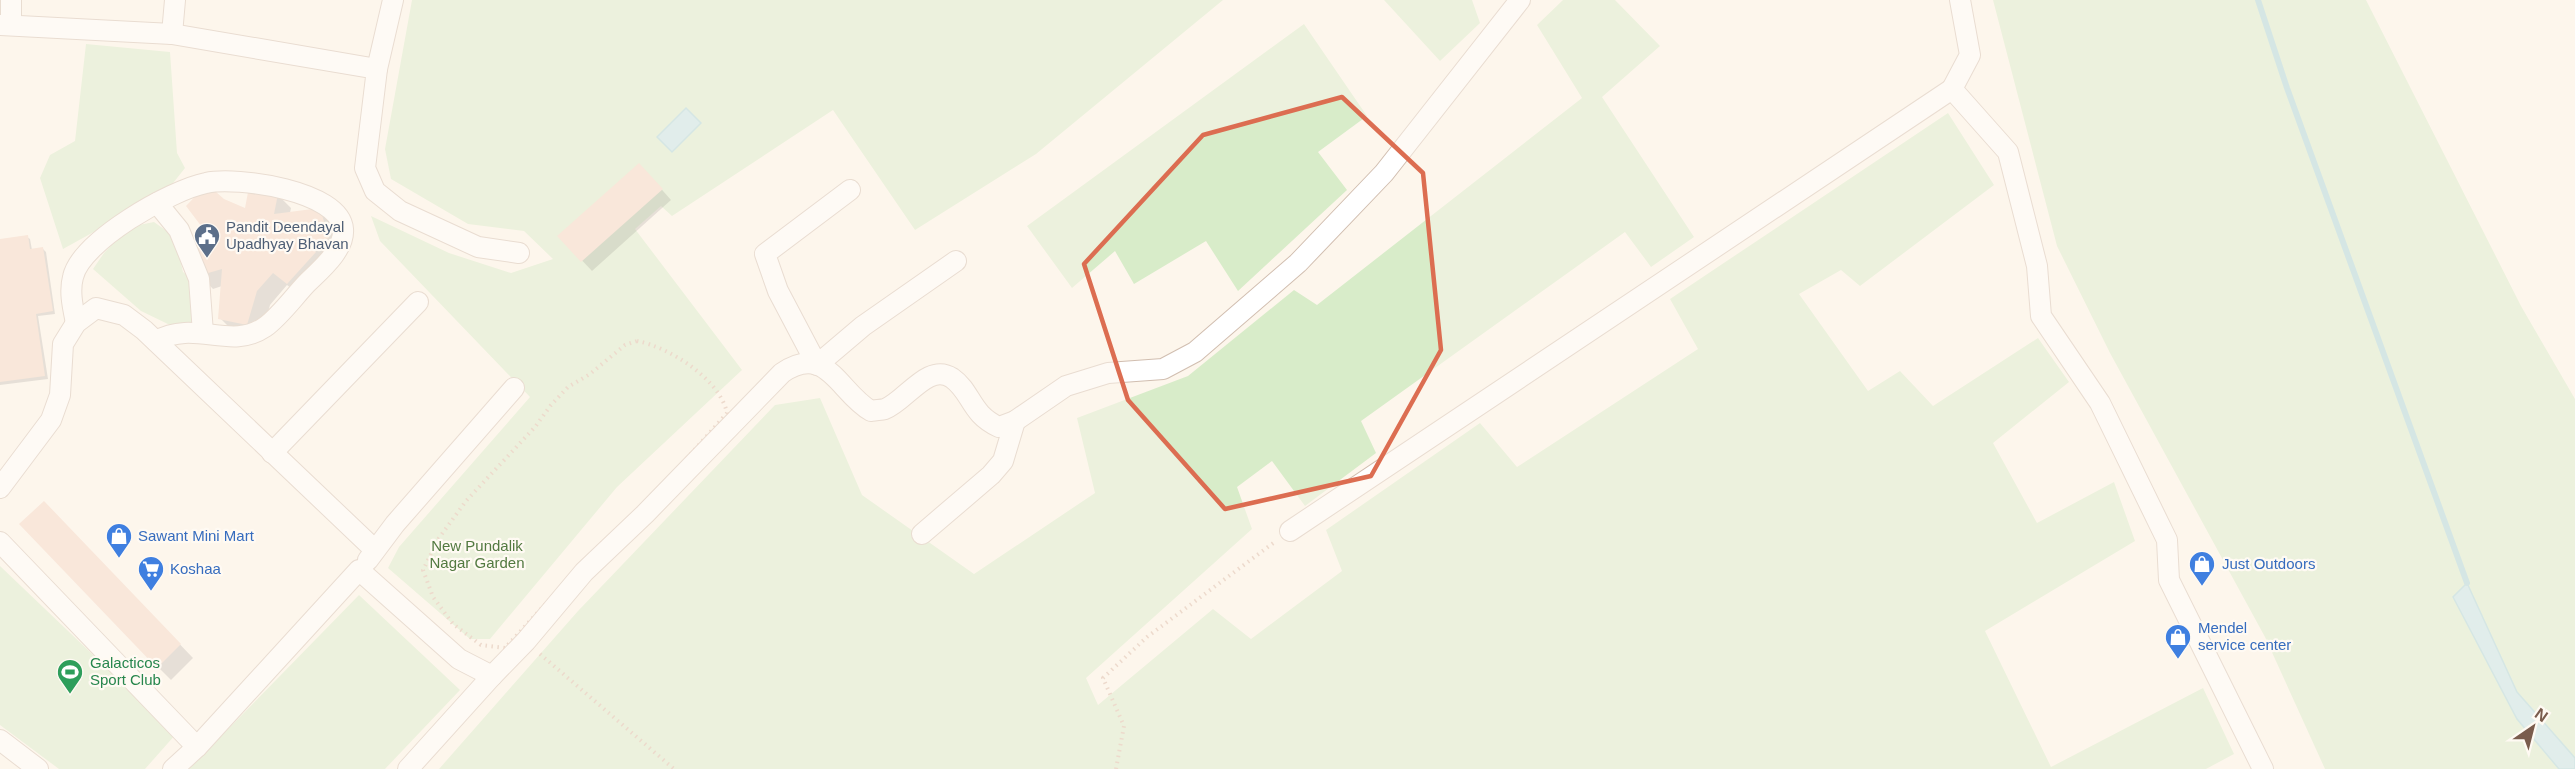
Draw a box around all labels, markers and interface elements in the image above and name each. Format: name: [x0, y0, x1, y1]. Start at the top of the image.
place label: Pandit Deendayal Upadhyay Bhavan: [226, 218, 349, 252]
public building icon: Pandit Deendayal Upadhyay Bhavan: [192, 221, 222, 259]
shop icon: Sawant Mini Mart: [104, 521, 134, 559]
place label: Sawant Mini Mart: [138, 527, 255, 544]
park label: New Pundalik Nagar Garden: [429, 537, 525, 571]
shop icon: Just Outdoors: [2187, 549, 2217, 587]
supermarket icon: Koshaa: [136, 554, 166, 592]
place label: Just Outdoors: [2222, 555, 2315, 572]
place label: Koshaa: [170, 560, 222, 577]
place label: Mendel service center: [2198, 619, 2291, 653]
shop icon: Mendel service center: [2163, 622, 2193, 660]
place label: Galacticos Sport Club: [90, 654, 161, 688]
sports icon: Galacticos Sport Club: [55, 657, 85, 695]
north arrow: [2503, 697, 2563, 757]
text: N: [2532, 705, 2551, 725]

